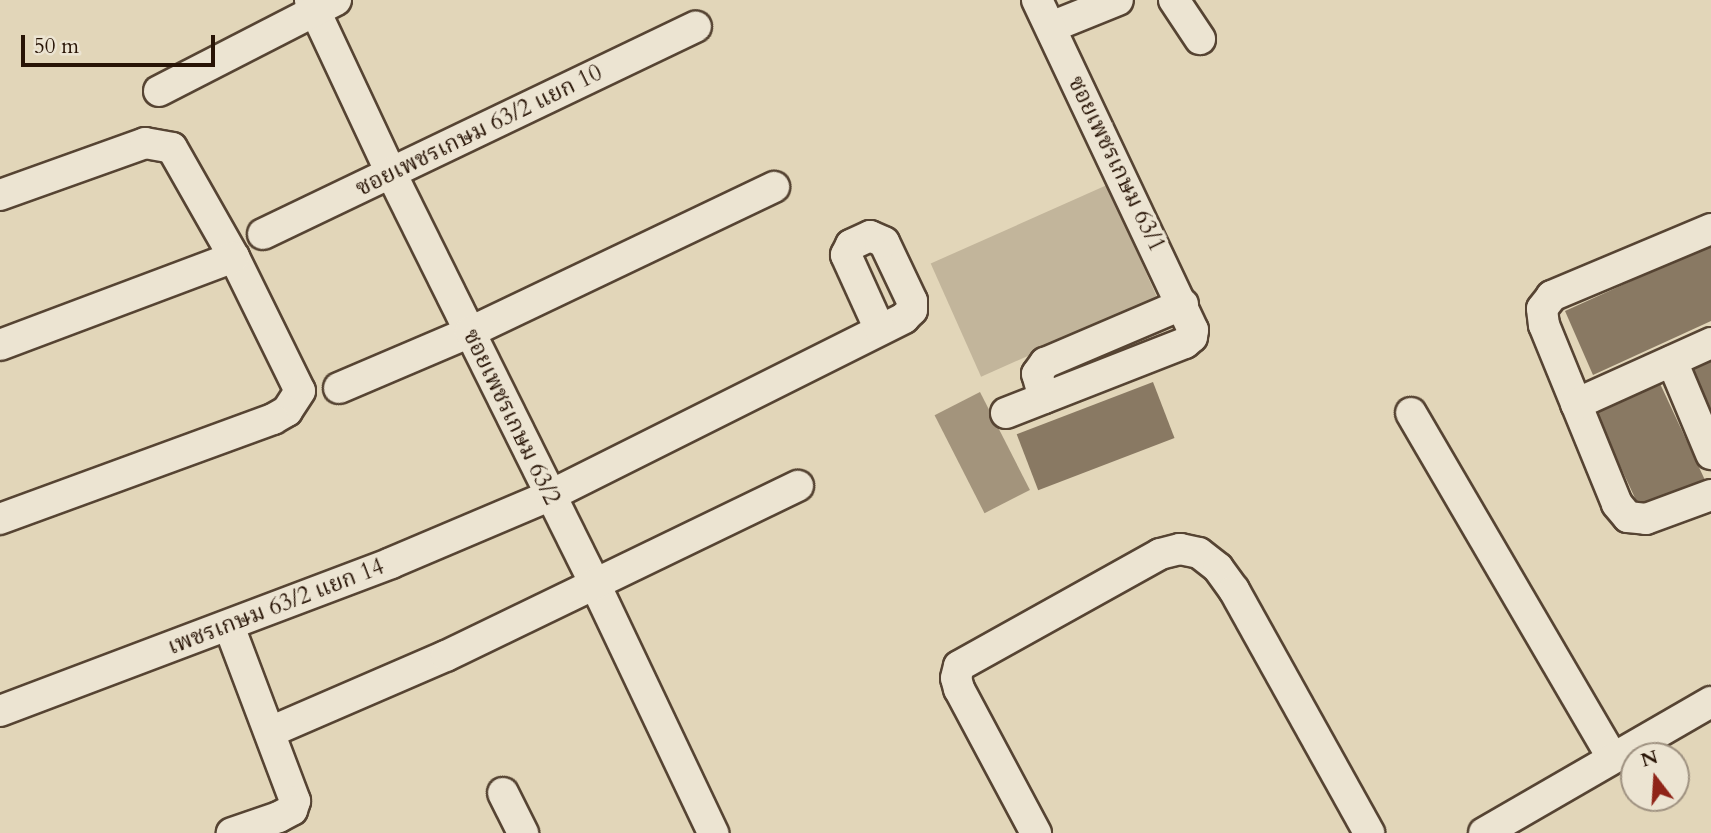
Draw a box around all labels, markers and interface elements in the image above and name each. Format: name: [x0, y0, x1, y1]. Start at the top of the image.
scale bar: [24, 21, 219, 65]
text: 50 m: [34, 32, 79, 61]
street label: ซอยเพชรเกษม 63/2 แยก 10: [351, 59, 607, 203]
street label: ซอยเพชรเกษม 63/1: [1062, 72, 1170, 256]
street label: ซอยเพชรเกษม 63/2: [457, 325, 565, 509]
street label: เพชรเกษม 63/2 แยก 14: [164, 553, 388, 661]
north arrow: [1620, 742, 1690, 812]
text: N: [1638, 744, 1661, 774]

